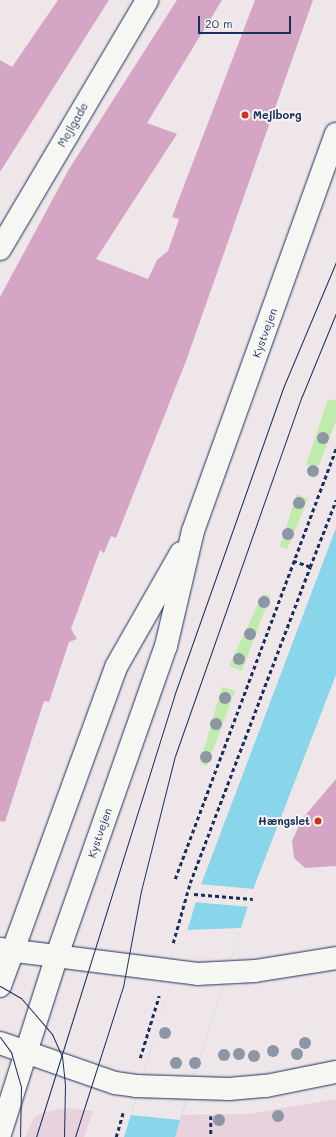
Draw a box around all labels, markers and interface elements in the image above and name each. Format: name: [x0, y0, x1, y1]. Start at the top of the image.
scale bar: [200, 8, 293, 34]
text: 20 m: [205, 15, 233, 31]
street label: Mejlgade: [55, 100, 91, 150]
place label: Mejlborg: [253, 108, 302, 122]
marker: Mejlborg: [240, 110, 250, 120]
street label: Kystvejen: [250, 306, 280, 360]
street label: Kystvejen: [85, 806, 115, 860]
place label: Hængslet: [258, 814, 310, 828]
marker: Hængslet: [313, 816, 323, 826]

